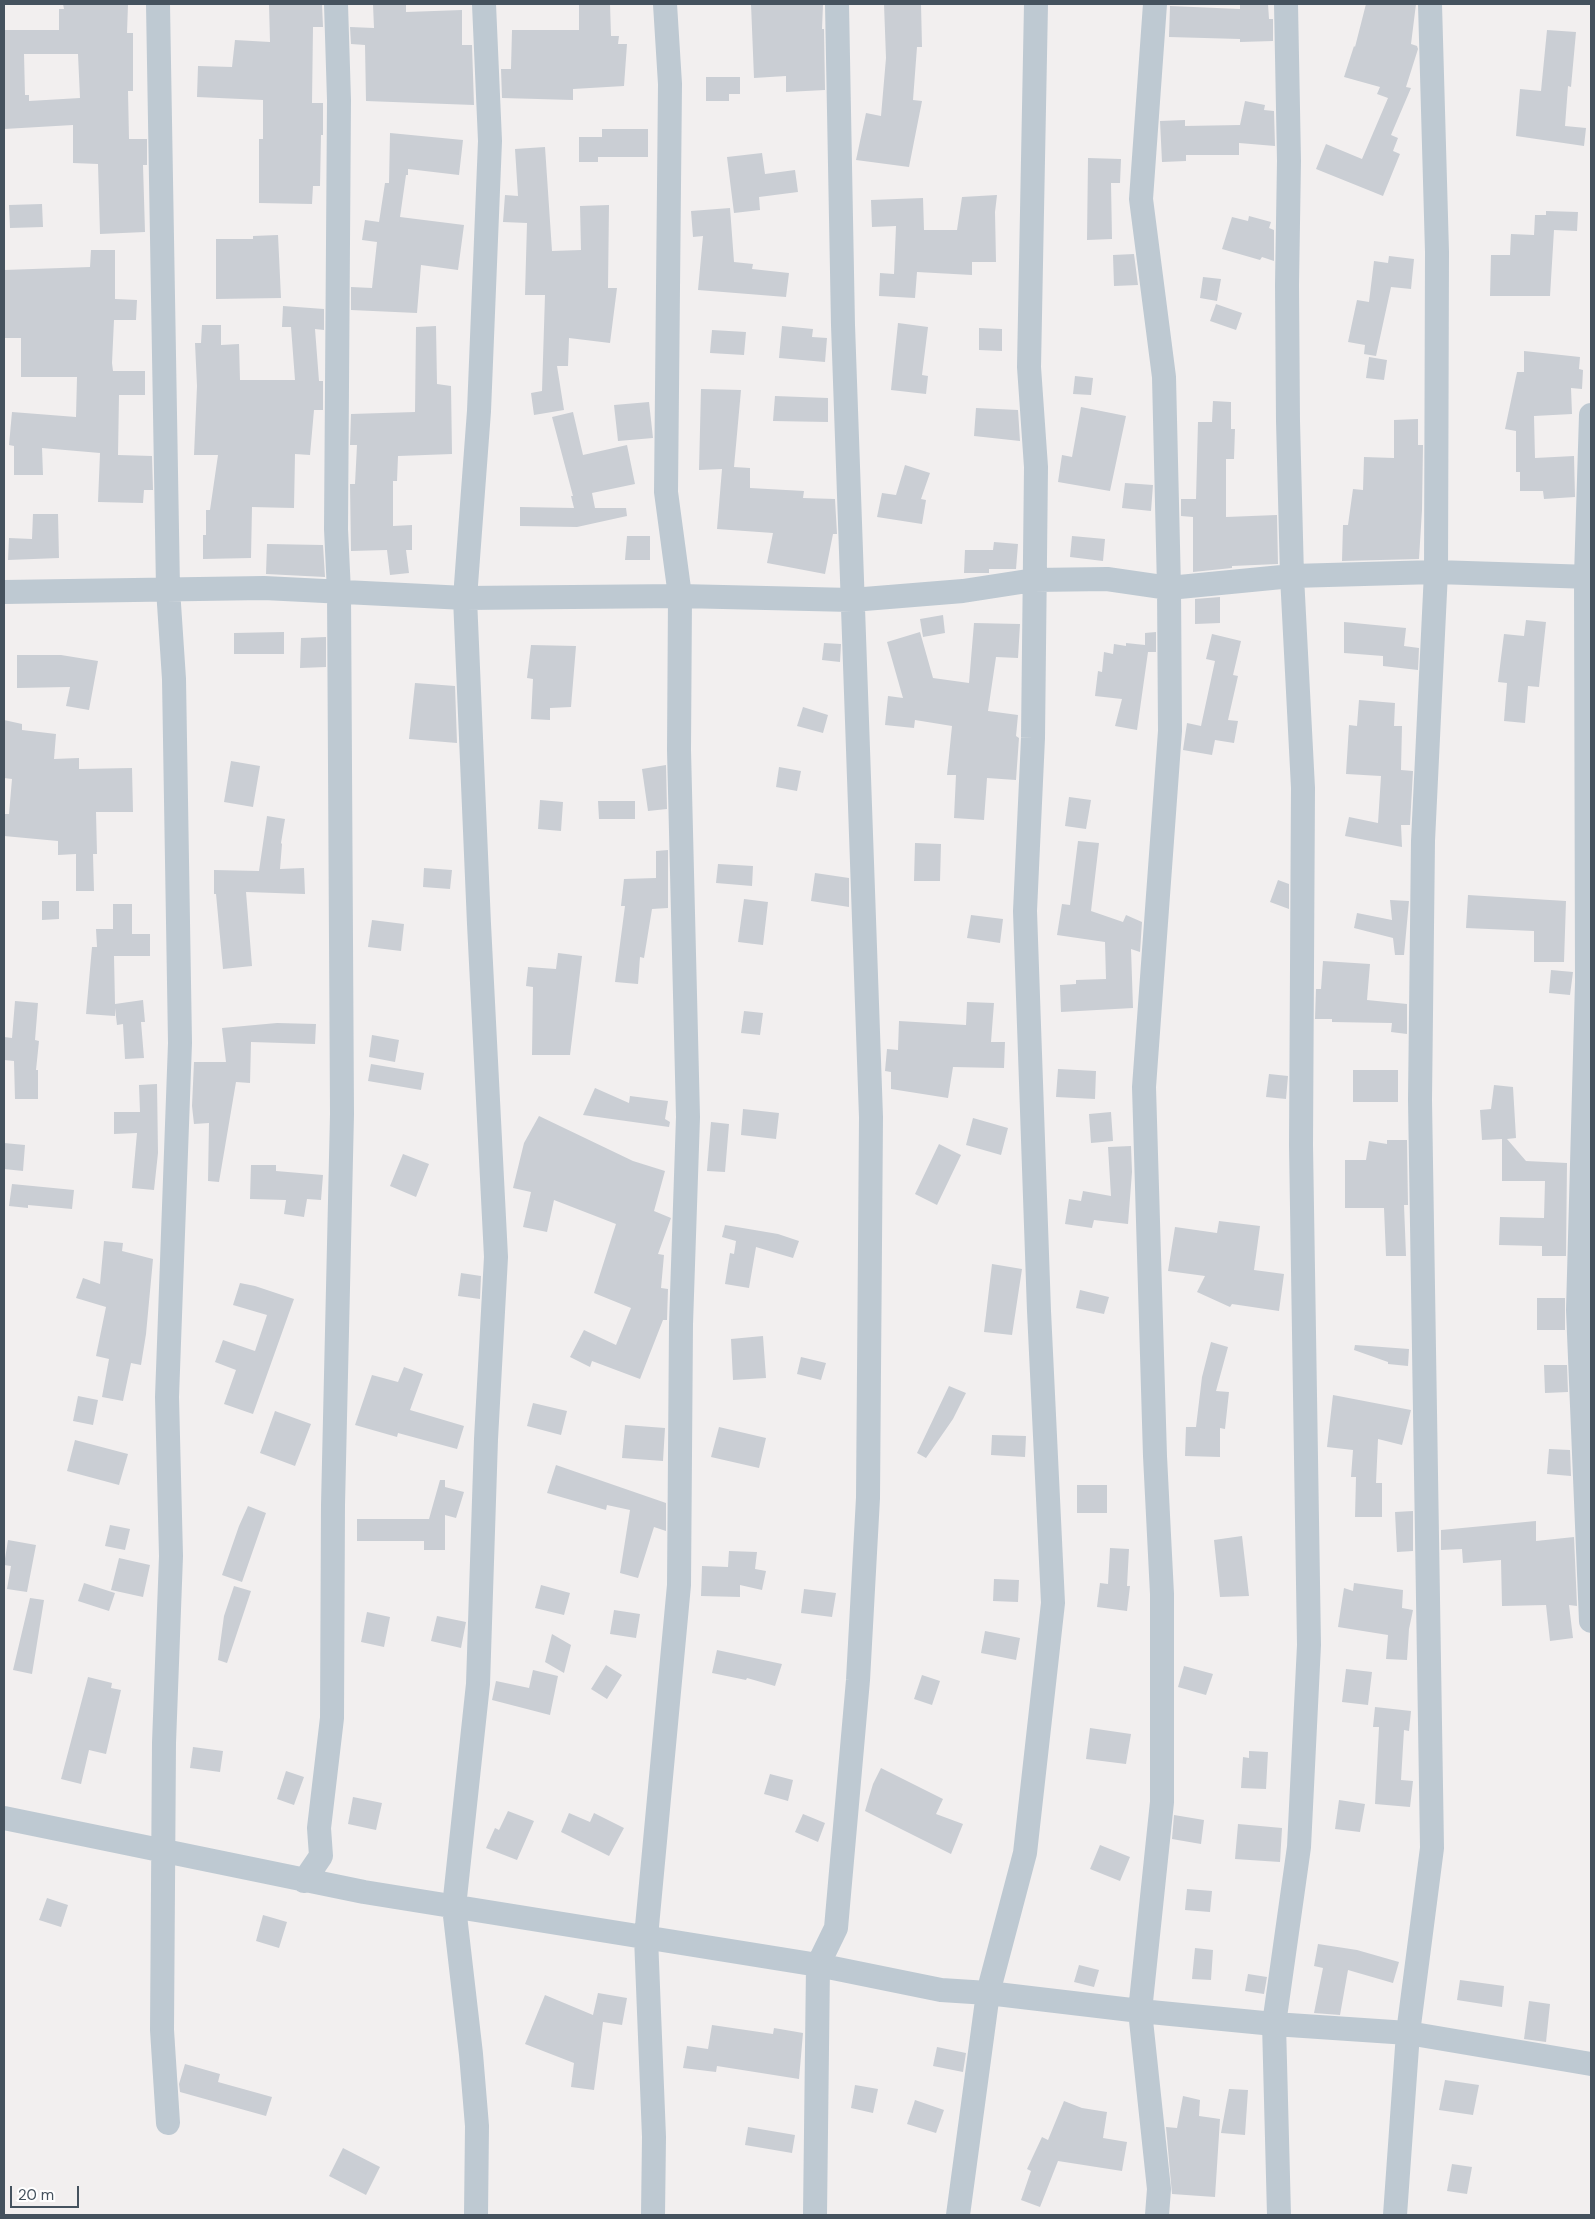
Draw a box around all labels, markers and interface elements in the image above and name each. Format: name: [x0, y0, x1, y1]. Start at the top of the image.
scale bar: [12, 2176, 81, 2208]
text: 20 m: [18, 2185, 54, 2205]

